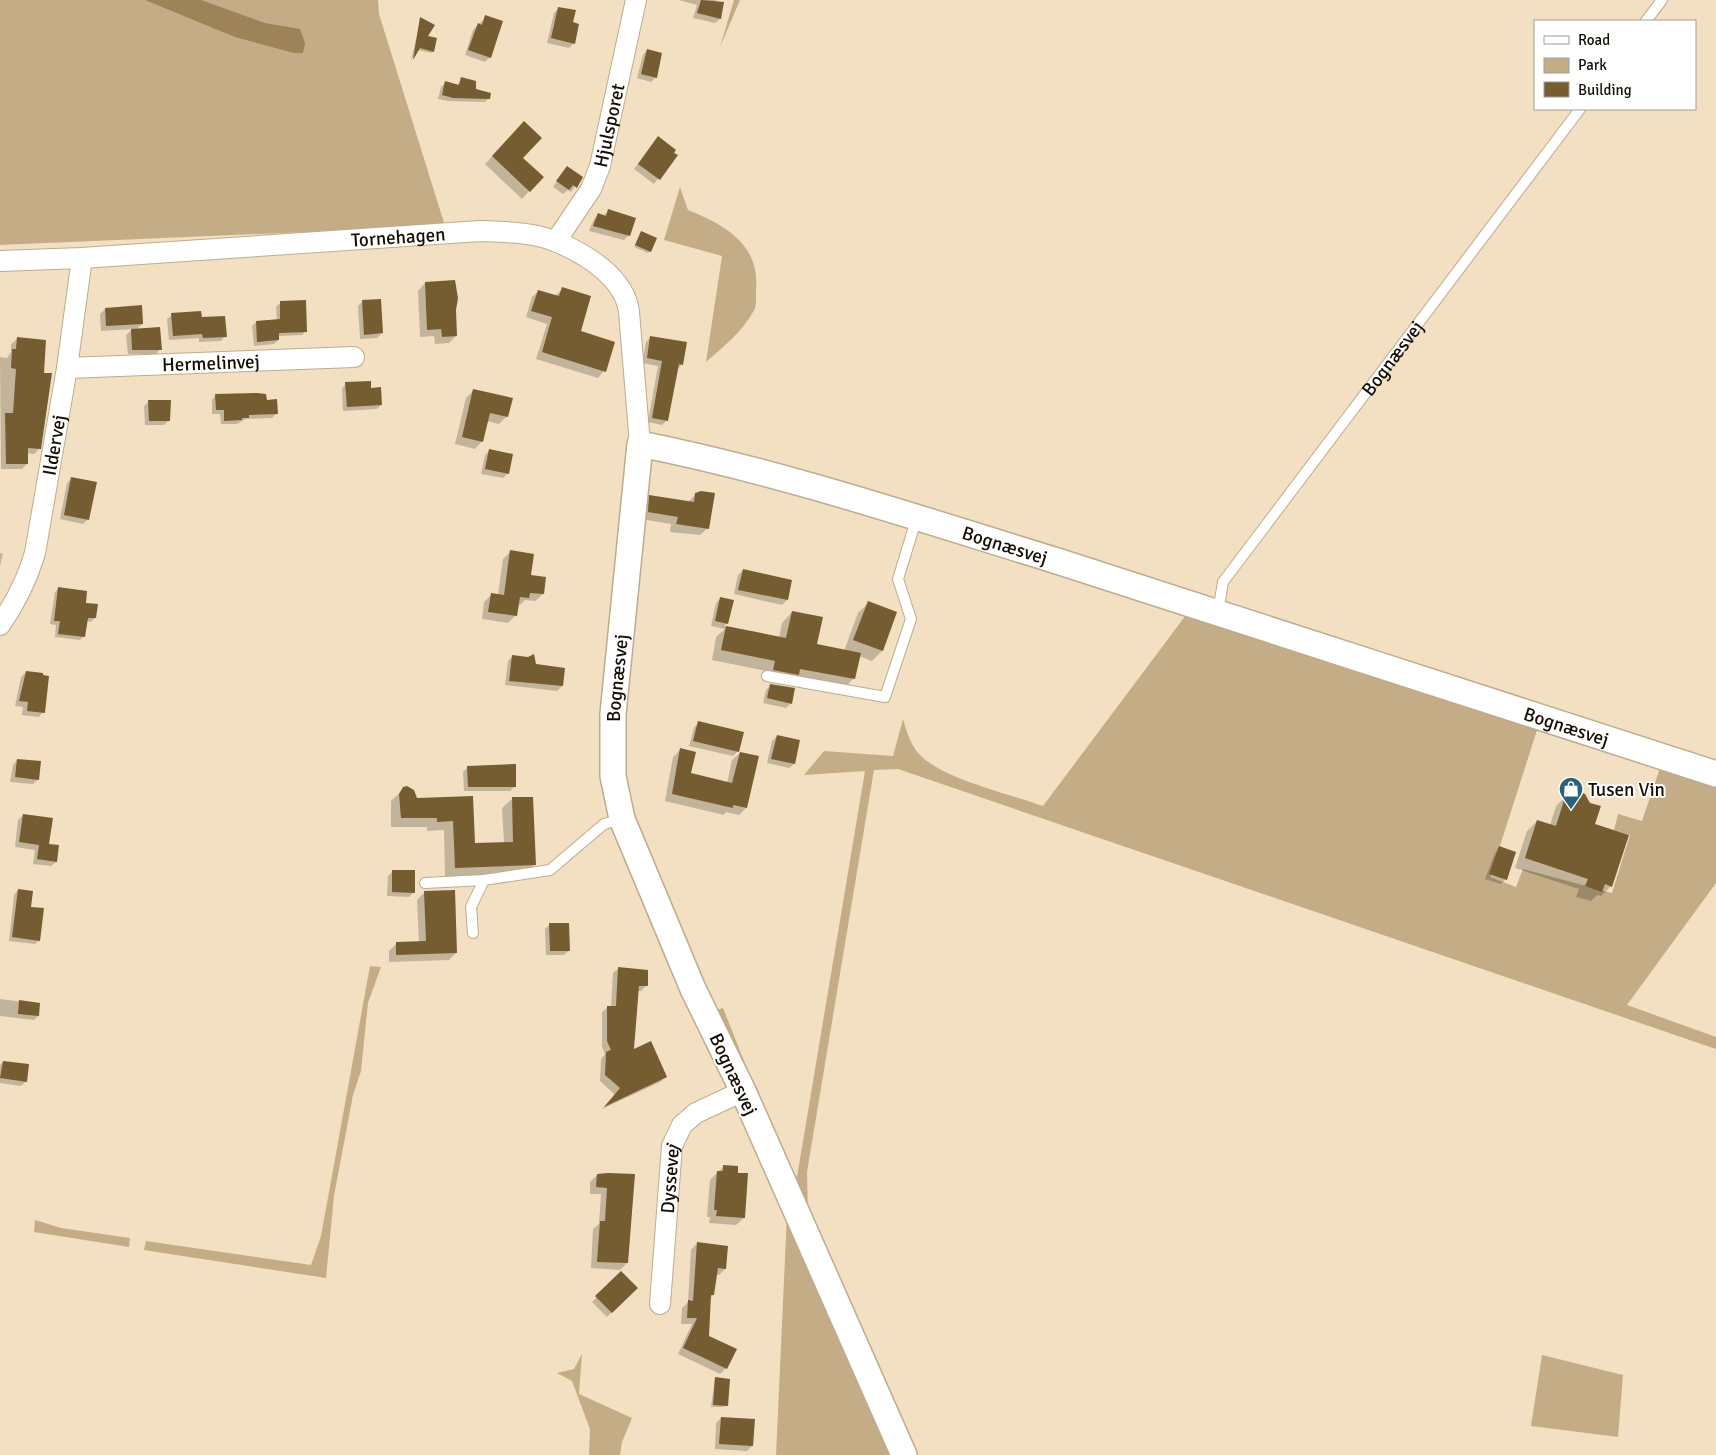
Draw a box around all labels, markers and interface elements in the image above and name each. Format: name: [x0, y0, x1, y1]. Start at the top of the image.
legend: [1534, 20, 1696, 110]
text: Road: [1578, 31, 1610, 49]
text: Park: [1578, 56, 1607, 74]
street label: Hjulsporet: [589, 81, 631, 170]
text: Building: [1578, 81, 1632, 99]
street label: Tornehagen: [350, 222, 446, 253]
street label: Bognæsvej: [1357, 316, 1429, 401]
street label: Hermelinvej: [162, 350, 260, 377]
street label: Ildervej: [38, 413, 72, 477]
street label: Bognæsvej: [959, 521, 1050, 570]
street label: Bognæsvej: [602, 633, 634, 722]
street label: Bognæsvej: [1521, 702, 1612, 752]
shop icon: Tusen Vin: [1558, 776, 1584, 810]
place label: Tusen Vin: [1588, 778, 1665, 802]
street label: Bognæsvej: [704, 1029, 763, 1119]
street label: Dyssevej: [656, 1139, 685, 1214]

